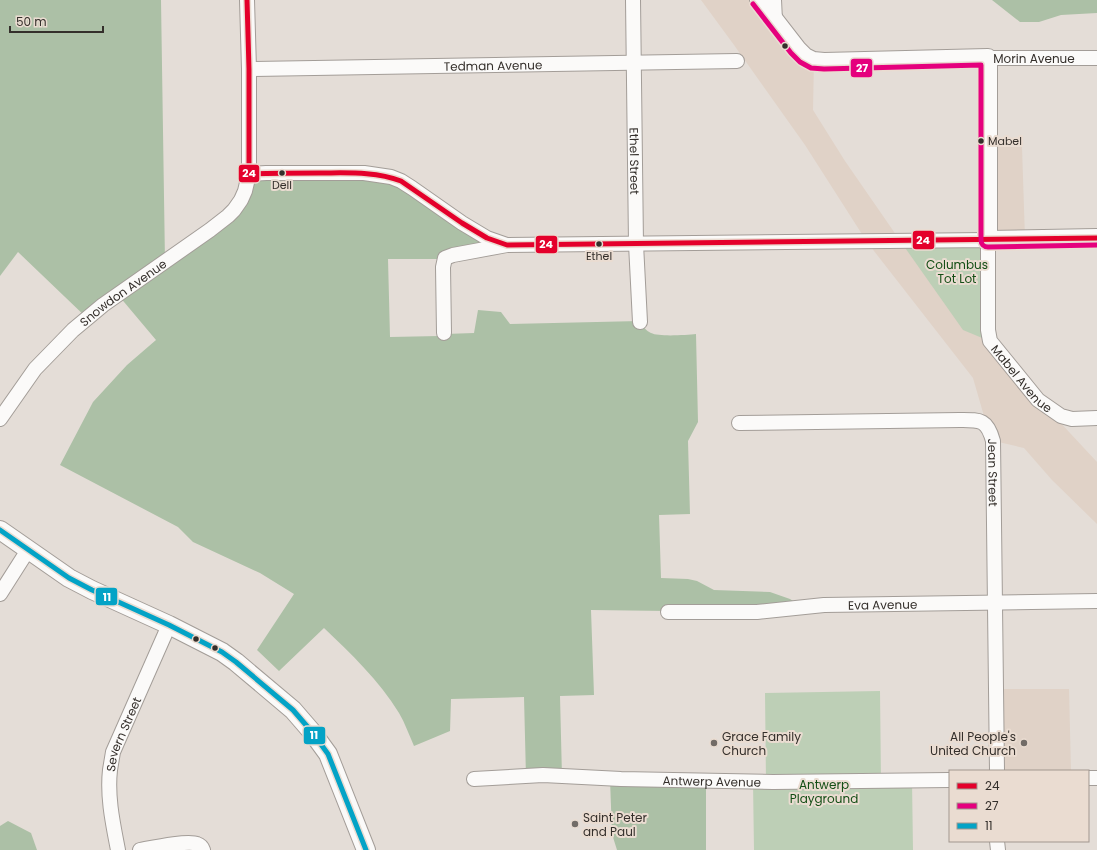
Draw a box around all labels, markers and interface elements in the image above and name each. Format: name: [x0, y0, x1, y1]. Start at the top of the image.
scale bar: [10, 8, 103, 34]
text: 50 m: [16, 13, 47, 30]
unlabelled marker: [780, 41, 790, 51]
street label: Morin Avenue: [993, 50, 1075, 67]
street label: Tedman Avenue: [444, 56, 542, 74]
line badge: 27: [850, 58, 873, 78]
text: 27: [856, 60, 868, 76]
street label: Ethel Street: [626, 127, 644, 195]
place label: Mabel: [988, 133, 1022, 149]
marker: Mabel: [976, 136, 986, 146]
line badge: 24: [238, 164, 260, 183]
text: 24: [242, 165, 256, 181]
marker: Dell: [277, 168, 287, 178]
place label: Dell: [272, 177, 292, 193]
line badge: 24: [912, 230, 935, 250]
text: 24: [916, 232, 930, 248]
line badge: 24: [535, 235, 558, 254]
text: 24: [539, 236, 553, 252]
marker: Ethel: [594, 239, 604, 249]
place label: Ethel: [586, 248, 612, 264]
street label: Snowdon Avenue: [76, 255, 170, 330]
park label: Columbus Tot Lot: [926, 256, 988, 287]
street label: Mabel Avenue: [988, 341, 1056, 416]
street label: Jean Street: [984, 438, 1002, 507]
line badge: 11: [95, 587, 118, 606]
text: 11: [103, 589, 111, 605]
street label: Eva Avenue: [848, 595, 917, 613]
unlabelled marker: [191, 634, 201, 644]
unlabelled marker: [210, 643, 220, 653]
street label: Severn Street: [101, 694, 145, 773]
line badge: 11: [303, 726, 326, 745]
text: 11: [310, 727, 318, 743]
place label: Grace Family Church: [722, 728, 801, 759]
place label: All People's United Church: [930, 728, 1016, 759]
marker: Grace Family Church: [709, 738, 719, 748]
marker: All People's United Church: [1019, 738, 1029, 748]
legend: [949, 770, 1089, 842]
street label: Antwerp Avenue: [662, 771, 761, 790]
park label: Antwerp Playground: [790, 776, 858, 807]
text: 24: [985, 777, 1000, 794]
text: 27: [985, 797, 999, 814]
place label: Saint Peter and Paul: [583, 809, 648, 840]
text: 11: [985, 817, 993, 834]
marker: Saint Peter and Paul: [570, 819, 580, 829]

